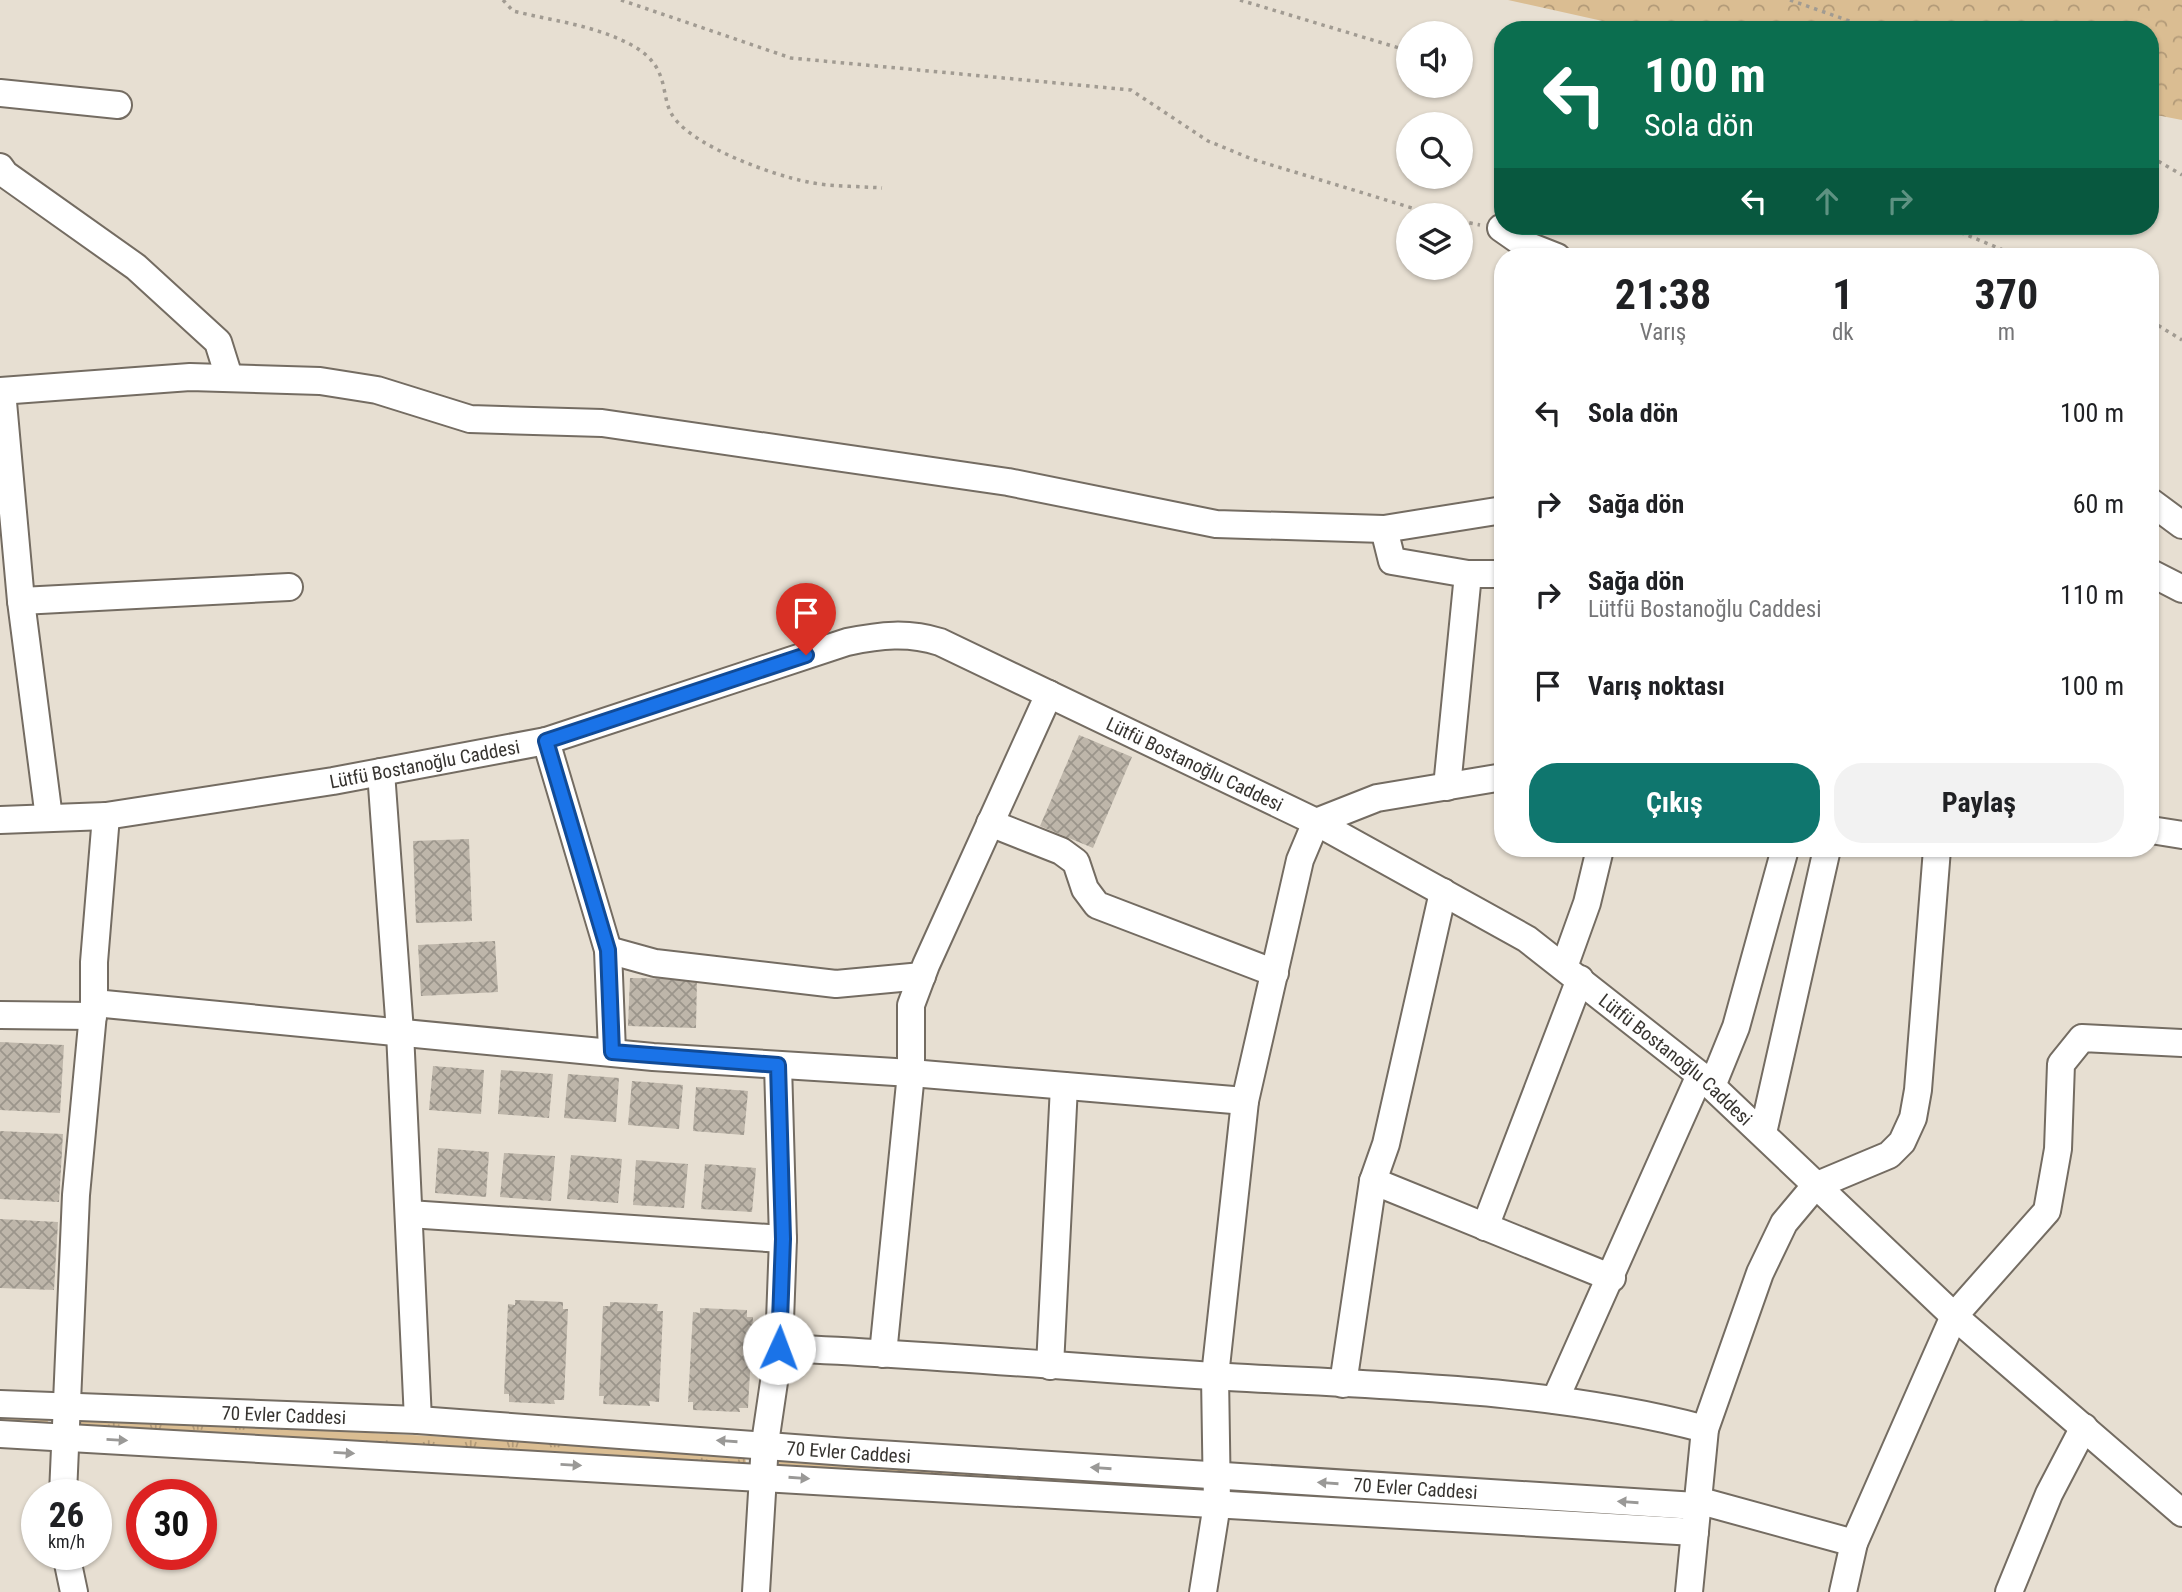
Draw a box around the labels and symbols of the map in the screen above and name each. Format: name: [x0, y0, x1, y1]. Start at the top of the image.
pin: [776, 583, 836, 655]
street label: Lütfü Bostanoğlu Caddesi: [1103, 712, 1287, 816]
street label: Lütfü Bostanoğlu Caddesi: [328, 735, 522, 793]
street label: Lütfü Bostanoğlu Caddesi: [1594, 989, 1757, 1130]
position arrow: [742, 1311, 816, 1385]
street label: 70 Evler Caddesi: [221, 1401, 347, 1429]
one-way arrow: [106, 1435, 128, 1446]
one-way arrow: [716, 1435, 738, 1446]
street label: 70 Evler Caddesi: [785, 1436, 911, 1468]
one-way arrow: [333, 1447, 355, 1458]
one-way arrow: [561, 1460, 583, 1471]
one-way arrow: [1089, 1462, 1111, 1473]
one-way arrow: [788, 1473, 810, 1484]
street label: 70 Evler Caddesi: [1352, 1473, 1478, 1504]
one-way arrow: [1316, 1477, 1338, 1488]
speed limit sign: 30: [126, 1479, 217, 1570]
one-way arrow: [1617, 1496, 1639, 1507]

